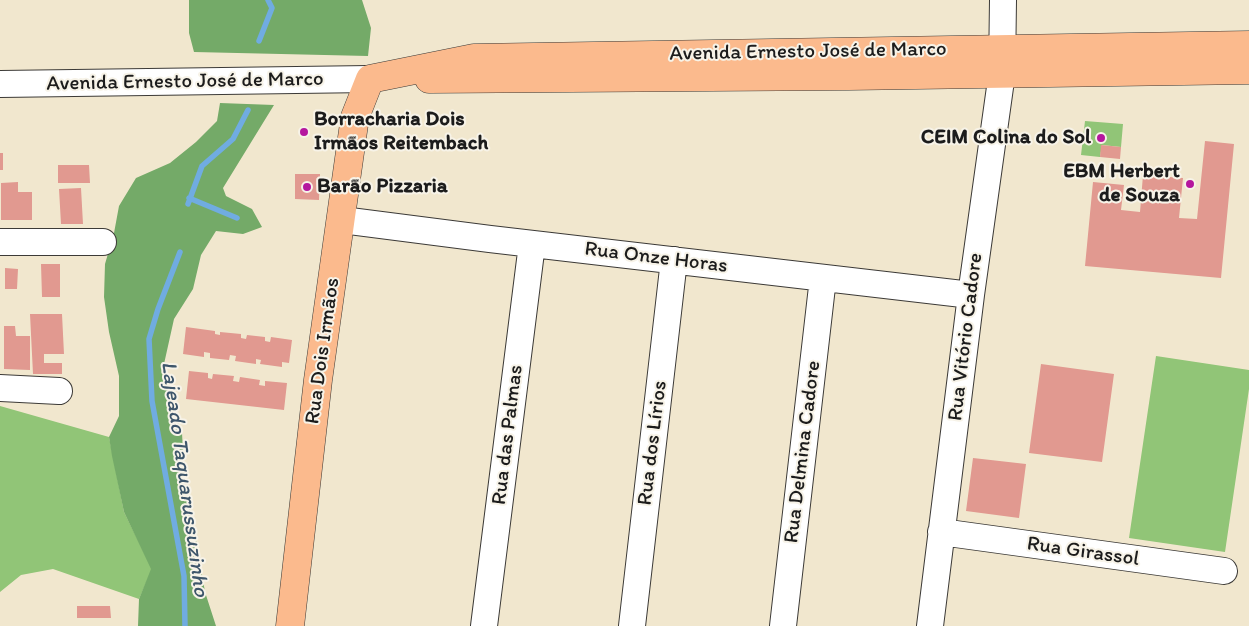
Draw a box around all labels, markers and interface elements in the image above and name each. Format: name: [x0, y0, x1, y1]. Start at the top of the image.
street label: Avenida Ernesto José de Marco: [669, 37, 947, 67]
street label: Avenida Ernesto José de Marco: [46, 67, 324, 97]
place label: Borracharia Dois Irmãos Reitembach: [314, 107, 488, 157]
place label: CEIM Colina do Sol: [921, 125, 1091, 151]
marker: Borracharia Dois Irmãos Reitembach: [298, 126, 310, 138]
marker: CEIM Colina do Sol: [1095, 132, 1107, 144]
place label: EBM Herbert de Souza: [1063, 159, 1180, 209]
place label: Barão Pizzaria: [317, 174, 448, 200]
marker: EBM Herbert de Souza: [1184, 178, 1196, 190]
marker: Barão Pizzaria: [301, 181, 313, 193]
street label: Rua Onze Horas: [583, 237, 729, 279]
street label: Rua Vitório Cadore: [943, 252, 989, 422]
street label: Rua Dois Irmãos: [300, 276, 346, 426]
street label: Rua Delmina Cadore: [779, 359, 827, 545]
water label: Lajeado Taquarussuzinho: [154, 360, 214, 598]
street label: Rua das Palmas: [487, 364, 529, 506]
street label: Rua dos Lírios: [633, 379, 673, 507]
street label: Rua Girassol: [1025, 532, 1141, 572]

